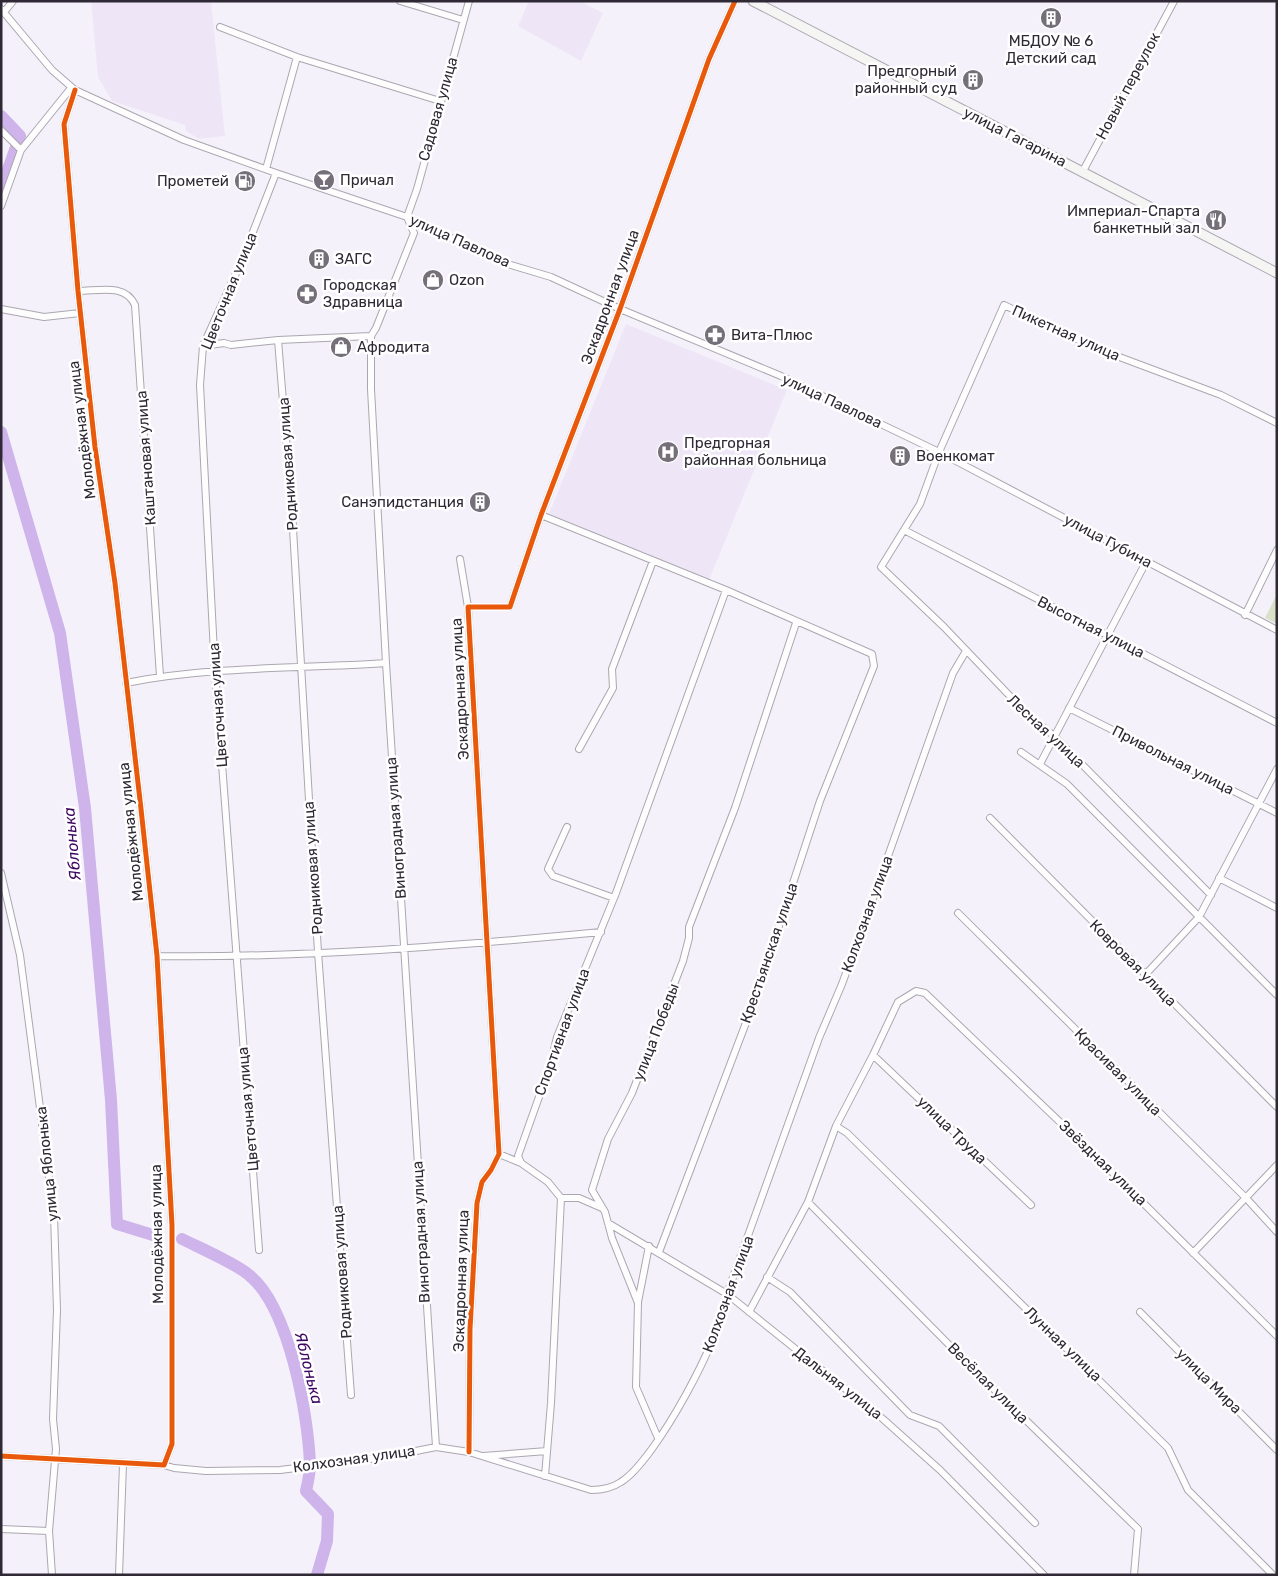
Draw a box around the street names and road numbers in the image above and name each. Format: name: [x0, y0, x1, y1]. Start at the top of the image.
street label: Новый переулок: [1092, 29, 1164, 143]
street label: Садовая улица: [415, 55, 461, 163]
street label: улица Гагарина: [960, 103, 1070, 171]
street label: улица Павлова: [407, 211, 513, 271]
street label: Эскадронная улица: [577, 227, 643, 367]
street label: Цветочная улица: [197, 230, 261, 352]
street label: Пикетная улица: [1009, 301, 1123, 365]
street label: Молодёжная улица: [65, 360, 99, 500]
street label: улица Павлова: [779, 370, 885, 432]
street label: Каштановая улица: [132, 390, 160, 526]
street label: Родниковая улица: [274, 397, 302, 531]
street label: улица Губина: [1061, 510, 1155, 572]
street label: Высотная улица: [1035, 592, 1147, 662]
street label: Эскадронная улица: [447, 617, 473, 761]
street label: Цветочная улица: [205, 642, 231, 768]
street label: Лесная улица: [1003, 690, 1089, 772]
street label: Привольная улица: [1109, 721, 1237, 799]
street label: Виноградная улица: [382, 757, 410, 899]
street label: Молодёжная улица: [115, 762, 147, 902]
street label: Родниковая улица: [299, 801, 327, 935]
street label: Колхозная улица: [837, 853, 897, 975]
street label: Крестьянская улица: [737, 880, 801, 1026]
street label: Ковровая улица: [1086, 916, 1180, 1010]
street label: Спортивная улица: [531, 966, 593, 1098]
street label: улица Победы: [629, 981, 683, 1083]
street label: Красивая улица: [1071, 1025, 1165, 1119]
street label: Цветочная улица: [234, 1046, 262, 1172]
street label: улица Труда: [914, 1092, 990, 1168]
street label: улица Яблонька: [32, 1106, 62, 1222]
street label: Звёздная улица: [1055, 1117, 1151, 1209]
street label: Виноградная улица: [408, 1161, 434, 1303]
street label: Молодёжная улица: [147, 1164, 167, 1304]
street label: Родниковая улица: [328, 1205, 356, 1339]
street label: Эскадронная улица: [450, 1210, 472, 1352]
street label: Колхозная улица: [698, 1233, 758, 1355]
street label: Лунная улица: [1021, 1303, 1105, 1385]
street label: Весёлая улица: [944, 1339, 1032, 1427]
street label: Дальняя улица: [790, 1343, 886, 1423]
street label: улица Мира: [1173, 1345, 1245, 1417]
street label: Колхозная улица: [292, 1442, 416, 1476]

